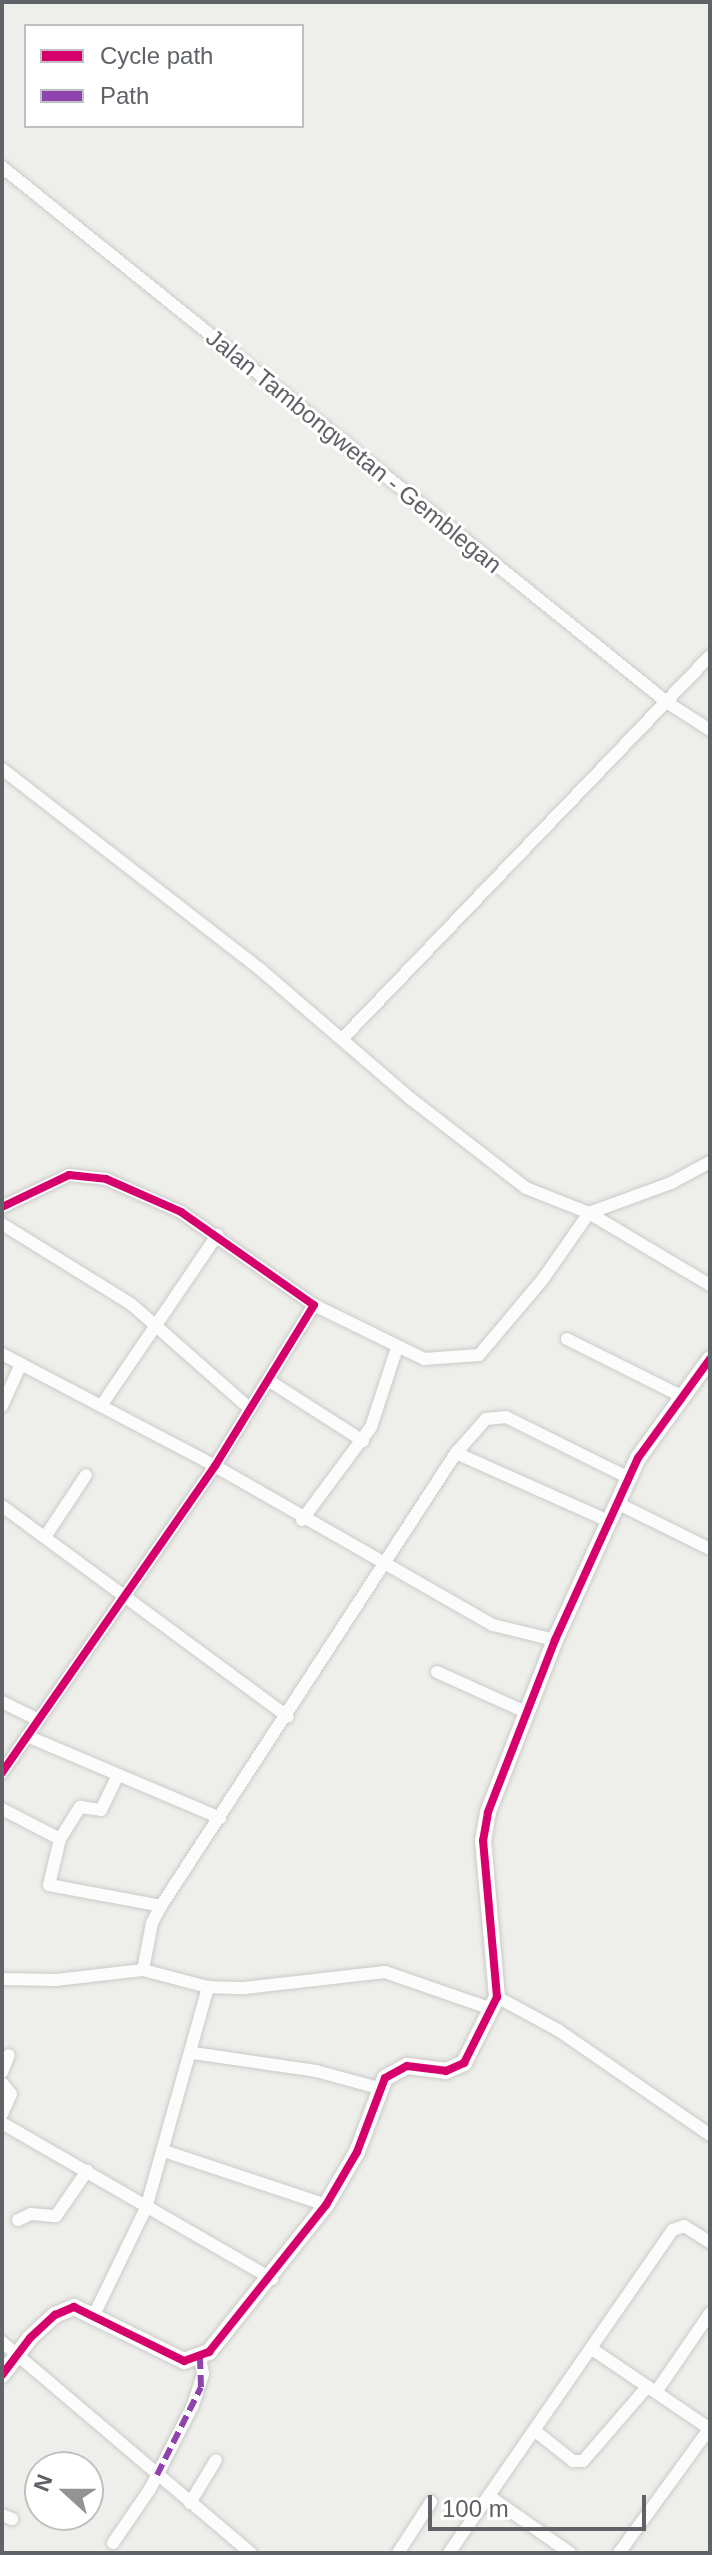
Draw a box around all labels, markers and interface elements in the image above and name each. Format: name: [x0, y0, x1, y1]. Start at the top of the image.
legend: [24, 24, 304, 128]
text: Cycle path: [100, 42, 213, 69]
text: Path: [100, 82, 149, 109]
street label: Jalan Tambongwetan - Gemblegan: [200, 323, 508, 579]
north arrow: [24, 2451, 104, 2531]
text: N: [28, 2471, 58, 2495]
scale bar: [432, 2479, 650, 2529]
text: 100 m: [442, 2495, 509, 2522]

